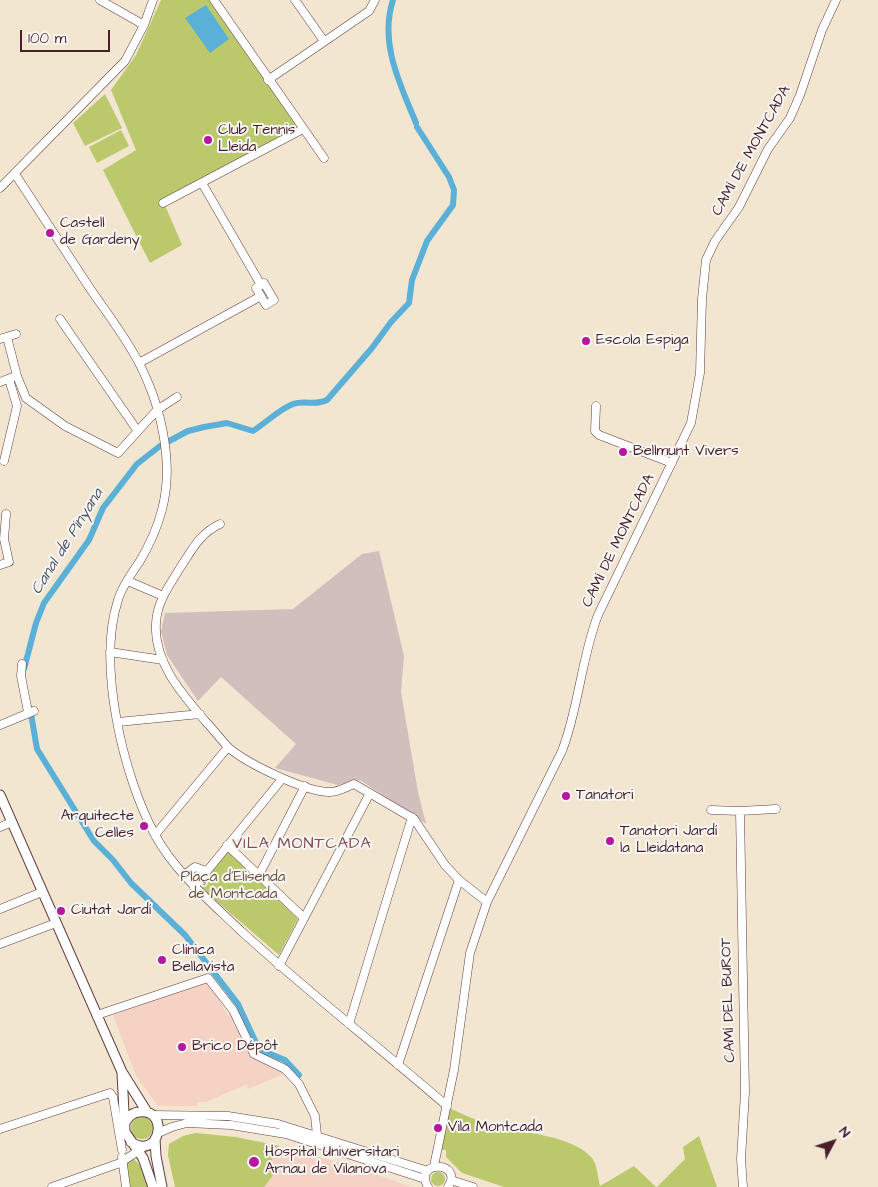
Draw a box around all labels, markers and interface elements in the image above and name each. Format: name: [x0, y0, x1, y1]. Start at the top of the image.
scale bar: [22, 20, 112, 52]
text: 100 m: [28, 28, 67, 49]
street label: CAMÍ DE MONTCADA: [709, 83, 795, 219]
place label: Club Tennis Lleida: [218, 122, 295, 157]
marker: Club Tennis Lleida: [202, 134, 214, 146]
place label: Castell de Gardeny: [60, 215, 140, 250]
marker: Castell de Gardeny: [44, 227, 56, 239]
place label: Escola Espiga: [596, 332, 689, 350]
marker: Escola Espiga: [580, 335, 592, 347]
place label: Bellmunt Vivers: [633, 443, 739, 461]
marker: Bellmunt Vivers: [617, 446, 629, 458]
street label: CAMÍ DE MONTCADA: [579, 471, 659, 611]
water label: Canal de Pinyana: [28, 485, 108, 599]
place label: Tanatori: [576, 787, 633, 805]
marker: Tanatori: [560, 790, 572, 802]
place label: Arquitecte Celles: [61, 808, 134, 843]
marker: Arquitecte Celles: [138, 820, 150, 832]
place label: Tanatori Jardí la Lleidatana: [620, 823, 717, 858]
district label: VILA MONTCADA: [231, 835, 373, 855]
marker: Tanatori Jardí la Lleidatana: [604, 835, 616, 847]
park label: Plaça d'Elisenda de Montcada: [181, 869, 285, 904]
place label: Ciutat Jardí: [71, 902, 151, 920]
marker: Ciutat Jardí: [55, 905, 67, 917]
street label: CAMÍ DEL BUROT: [718, 937, 740, 1063]
place label: Clínica Bellavista: [172, 942, 234, 977]
marker: Clínica Bellavista: [156, 954, 168, 966]
place label: Brico Dépôt: [192, 1038, 278, 1056]
marker: Brico Dépôt: [176, 1041, 188, 1053]
north arrow: [808, 1117, 858, 1167]
place label: Vila Montcada: [448, 1119, 543, 1137]
marker: Vila Montcada: [432, 1122, 444, 1134]
text: N: [834, 1123, 855, 1142]
place label: Hospital Universitari Arnau de Vilanova: [265, 1144, 399, 1179]
marker: Hospital Universitari Arnau de Vilanova: [247, 1155, 261, 1169]

